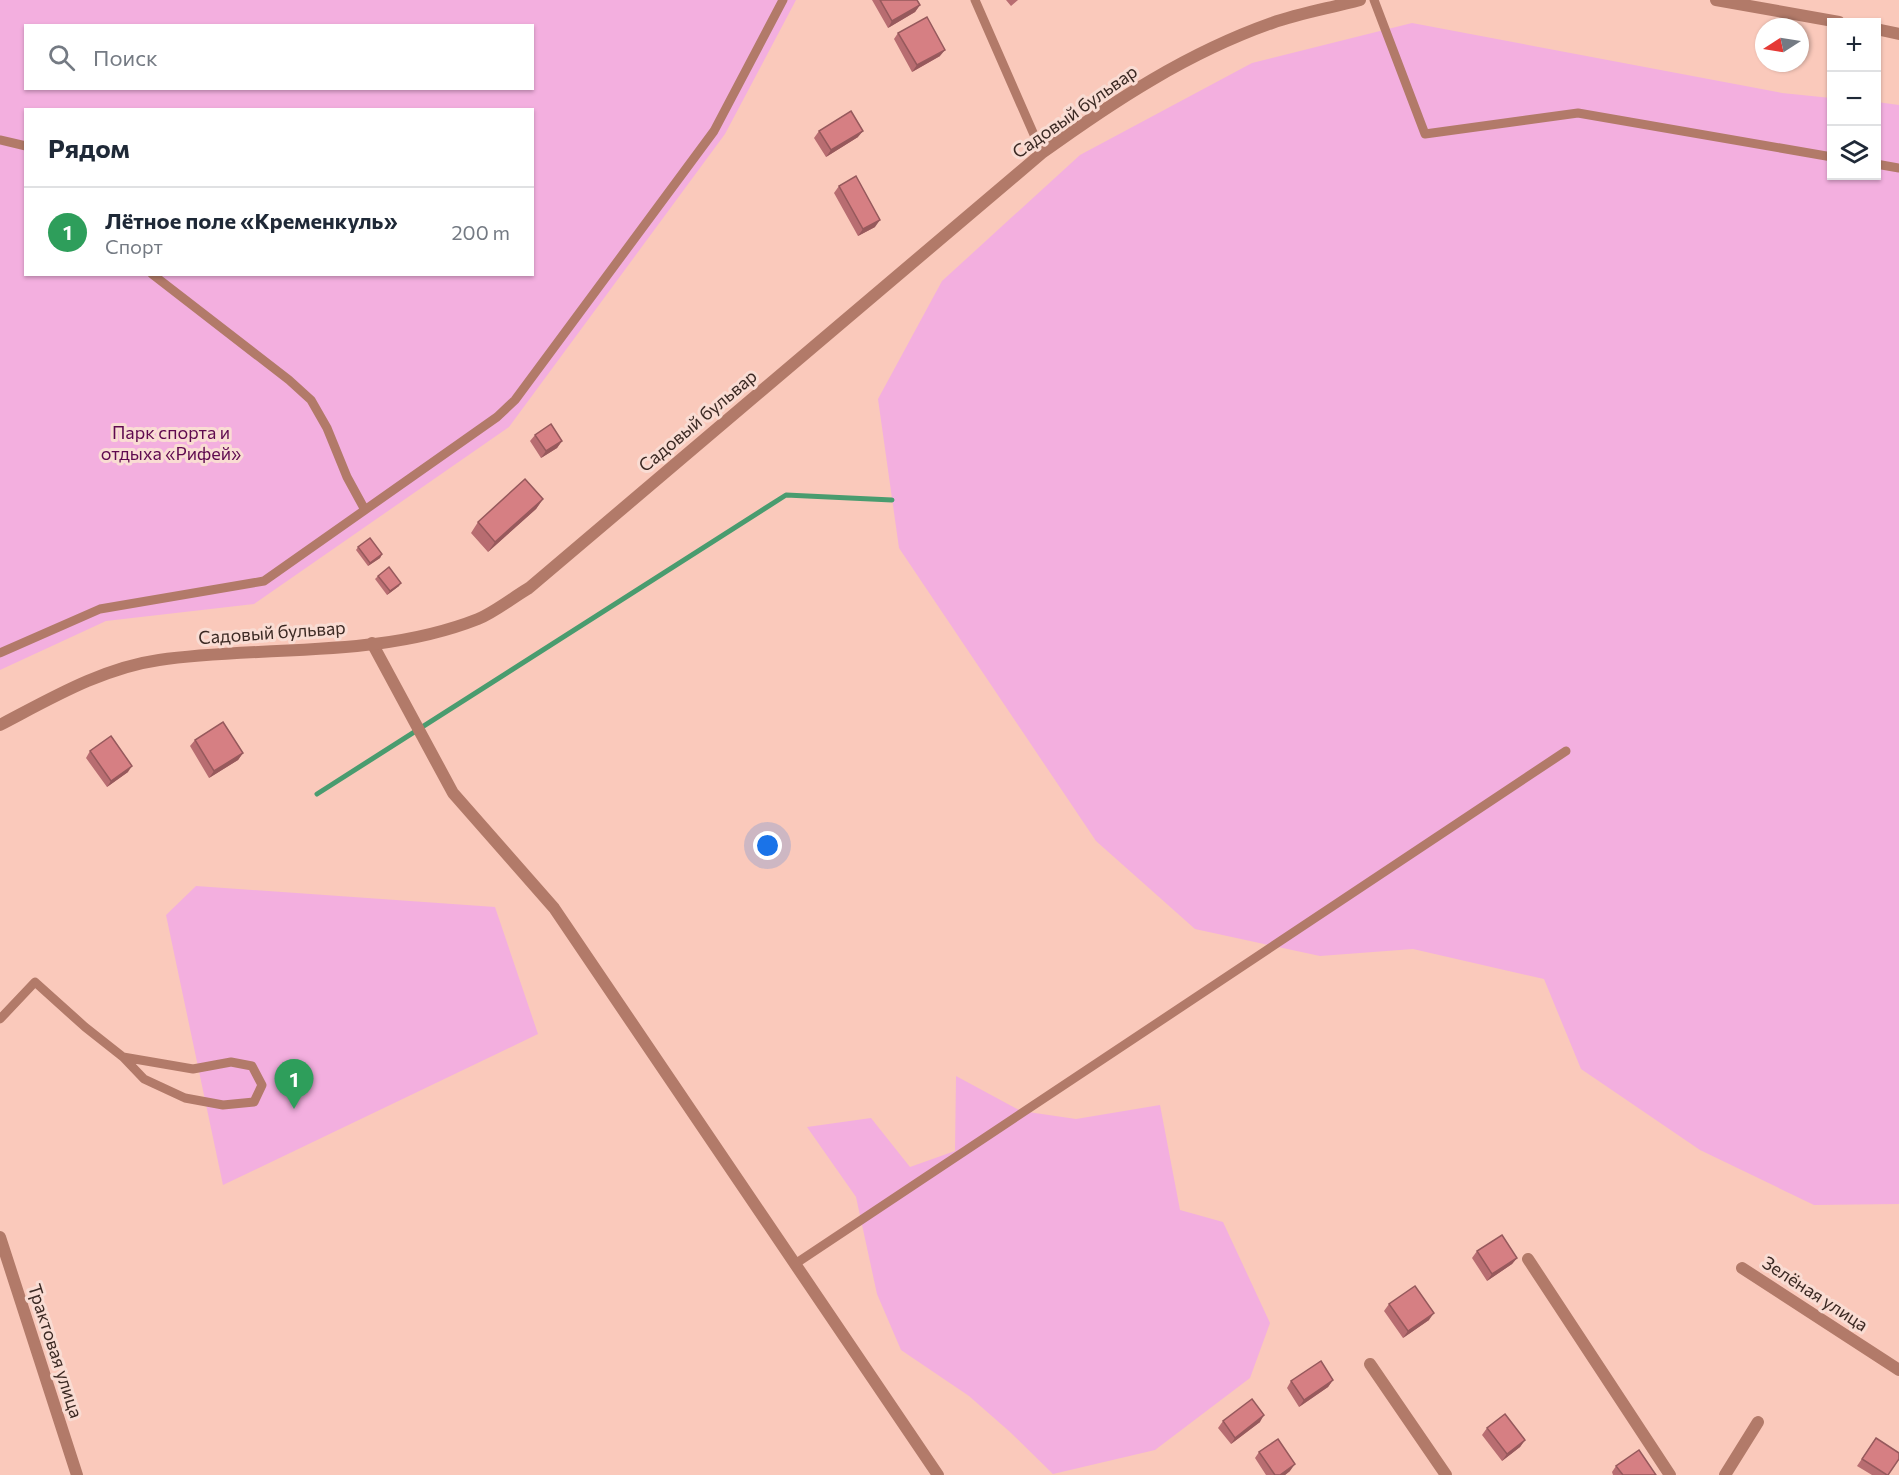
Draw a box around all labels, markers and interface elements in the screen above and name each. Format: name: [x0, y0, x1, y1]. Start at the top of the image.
north arrow: [1755, 18, 1809, 72]
map controls: [1827, 18, 1881, 180]
button: +: [1827, 18, 1881, 72]
search box: [24, 24, 534, 90]
icon: search: [45, 41, 78, 74]
text: Поиск: [93, 44, 158, 71]
street label: Садовый бульвар: [1008, 60, 1141, 163]
button: −: [1827, 72, 1881, 126]
button: layers: [1827, 126, 1881, 180]
text: Рядом: [48, 132, 130, 163]
text: Лётное поле «Кременкуль»: [105, 207, 398, 234]
text: 1: [63, 220, 72, 244]
text: 200 m: [452, 220, 510, 244]
text: Спорт: [105, 234, 163, 258]
street label: Садовый бульвар: [634, 364, 761, 476]
park label: Парк спорта и отдыха «Рифей»: [101, 421, 241, 464]
street label: Садовый бульвар: [197, 616, 346, 648]
your location: [753, 831, 782, 860]
pin: 1: [274, 1060, 314, 1109]
street label: Зелёная улица: [1759, 1251, 1872, 1335]
street label: Трактовая улица: [24, 1281, 88, 1420]

